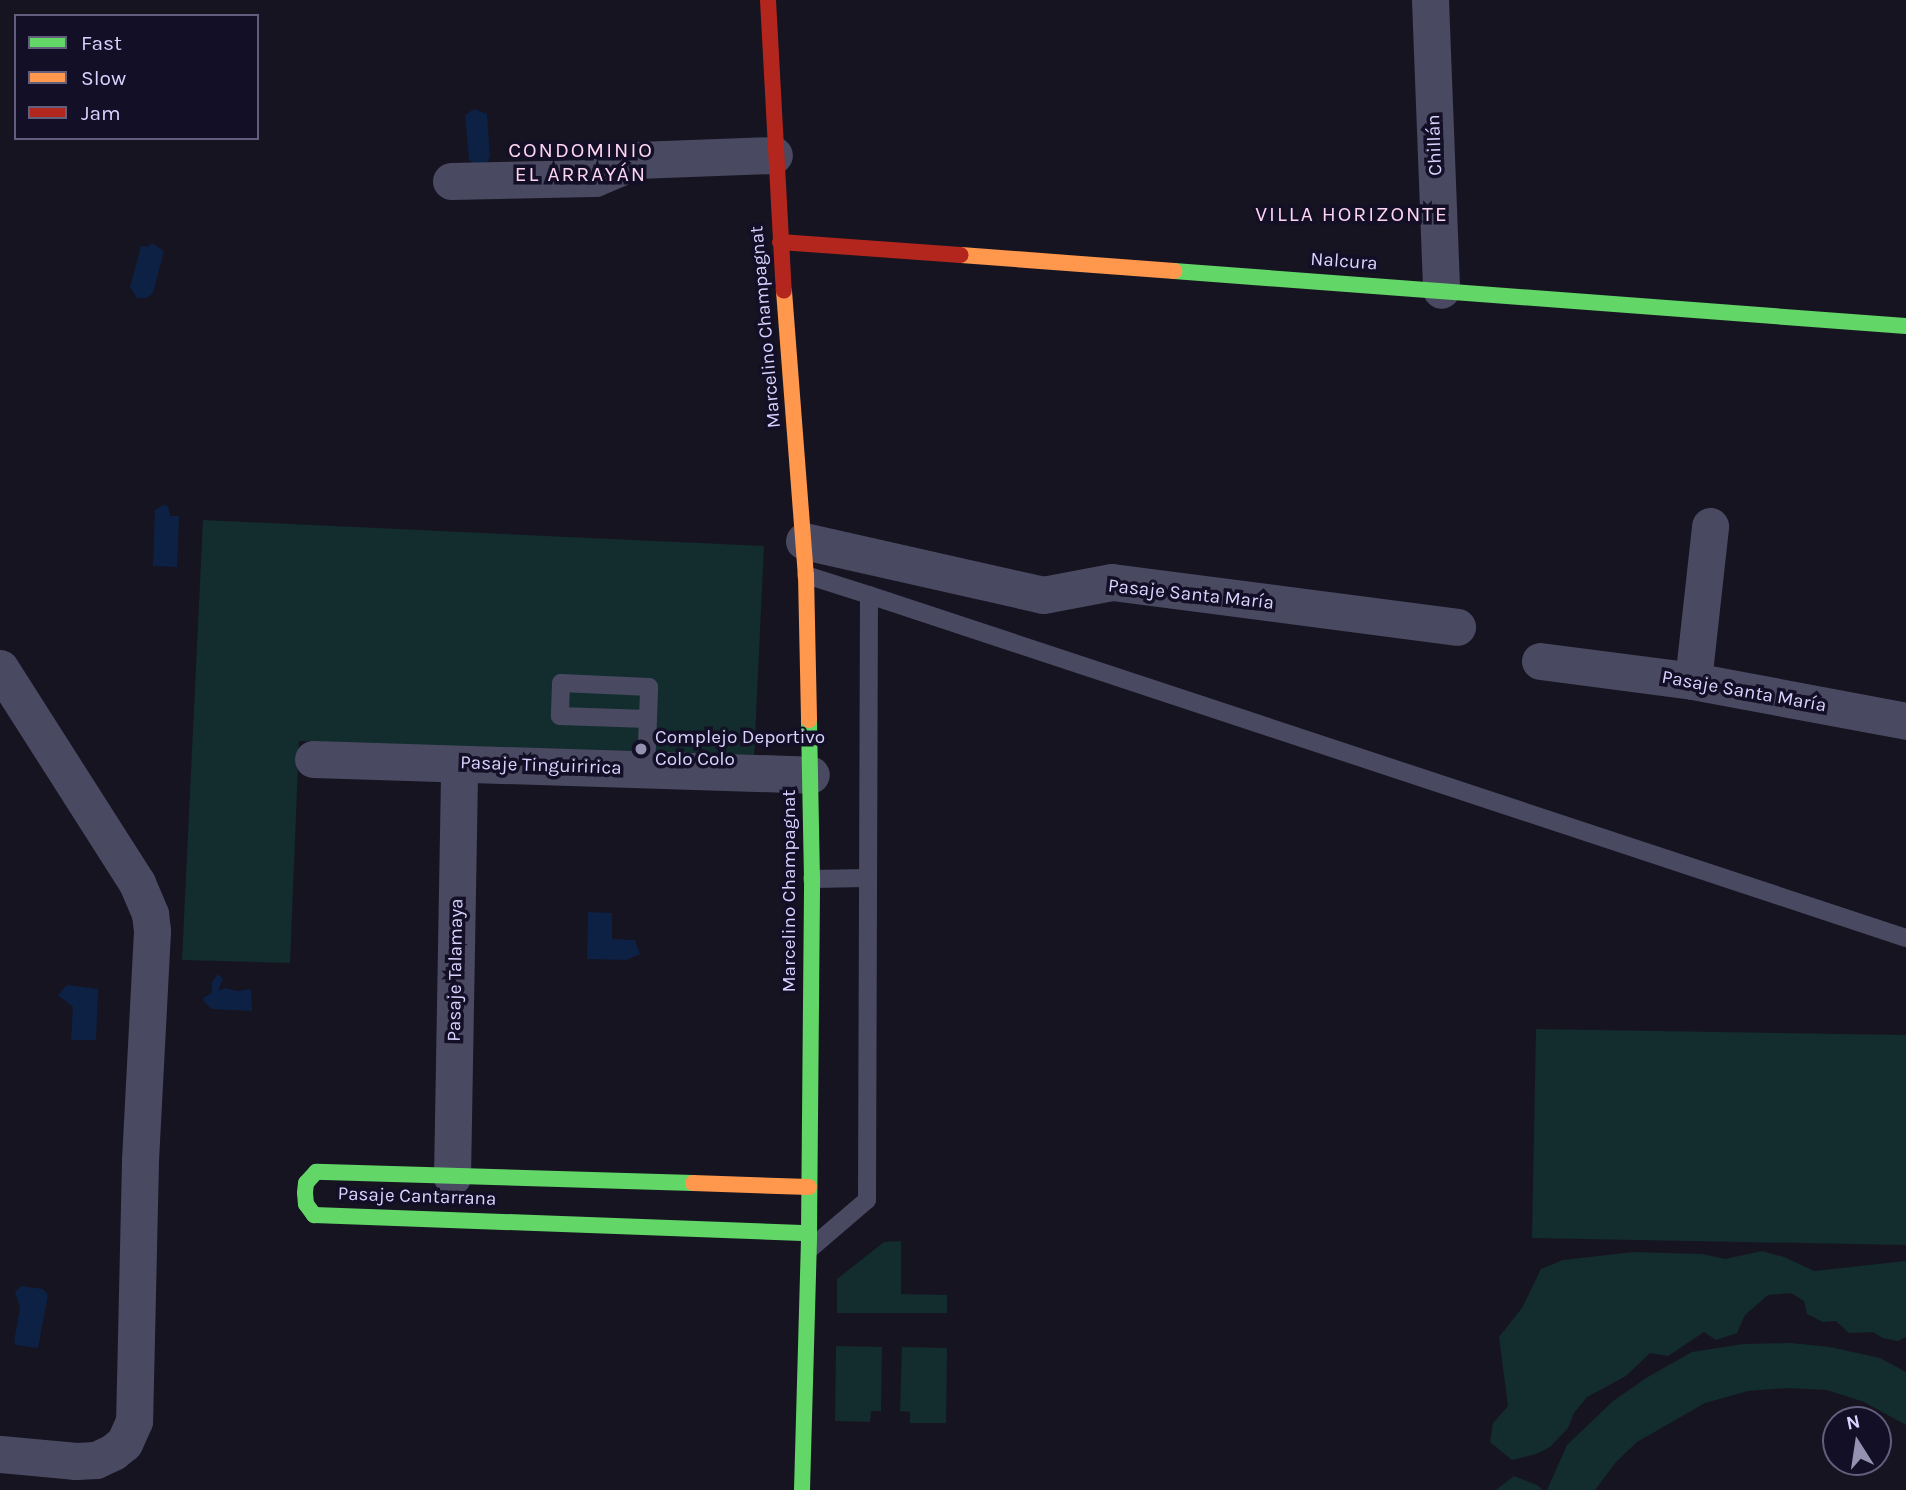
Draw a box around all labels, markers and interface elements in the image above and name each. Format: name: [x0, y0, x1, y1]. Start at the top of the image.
legend: [14, 14, 259, 140]
text: Fast: [81, 31, 122, 55]
text: Slow: [81, 66, 126, 90]
text: Jam: [81, 101, 121, 125]
street label: Chillán: [1423, 114, 1447, 176]
district label: CONDOMINIO EL ARRAYÁN: [509, 137, 653, 187]
district label: VILLA HORIZONTE: [1257, 201, 1447, 227]
street label: Marcelino Champagnat: [746, 225, 786, 429]
street label: Nalcura: [1310, 248, 1378, 276]
street label: Pasaje Santa María: [1107, 575, 1275, 615]
street label: Pasaje Santa María: [1660, 666, 1828, 718]
place label: Complejo Deportivo Colo Colo: [655, 727, 825, 771]
marker: Complejo Deportivo Colo Colo: [633, 741, 649, 757]
street label: Pasaje Tinguiririca: [460, 752, 622, 780]
street label: Marcelino Champagnat: [779, 789, 801, 993]
street label: Pasaje Talamaya: [443, 898, 469, 1042]
street label: Pasaje Cantarrana: [337, 1183, 497, 1211]
north arrow: [1822, 1406, 1892, 1476]
text: N: [1844, 1410, 1862, 1435]

